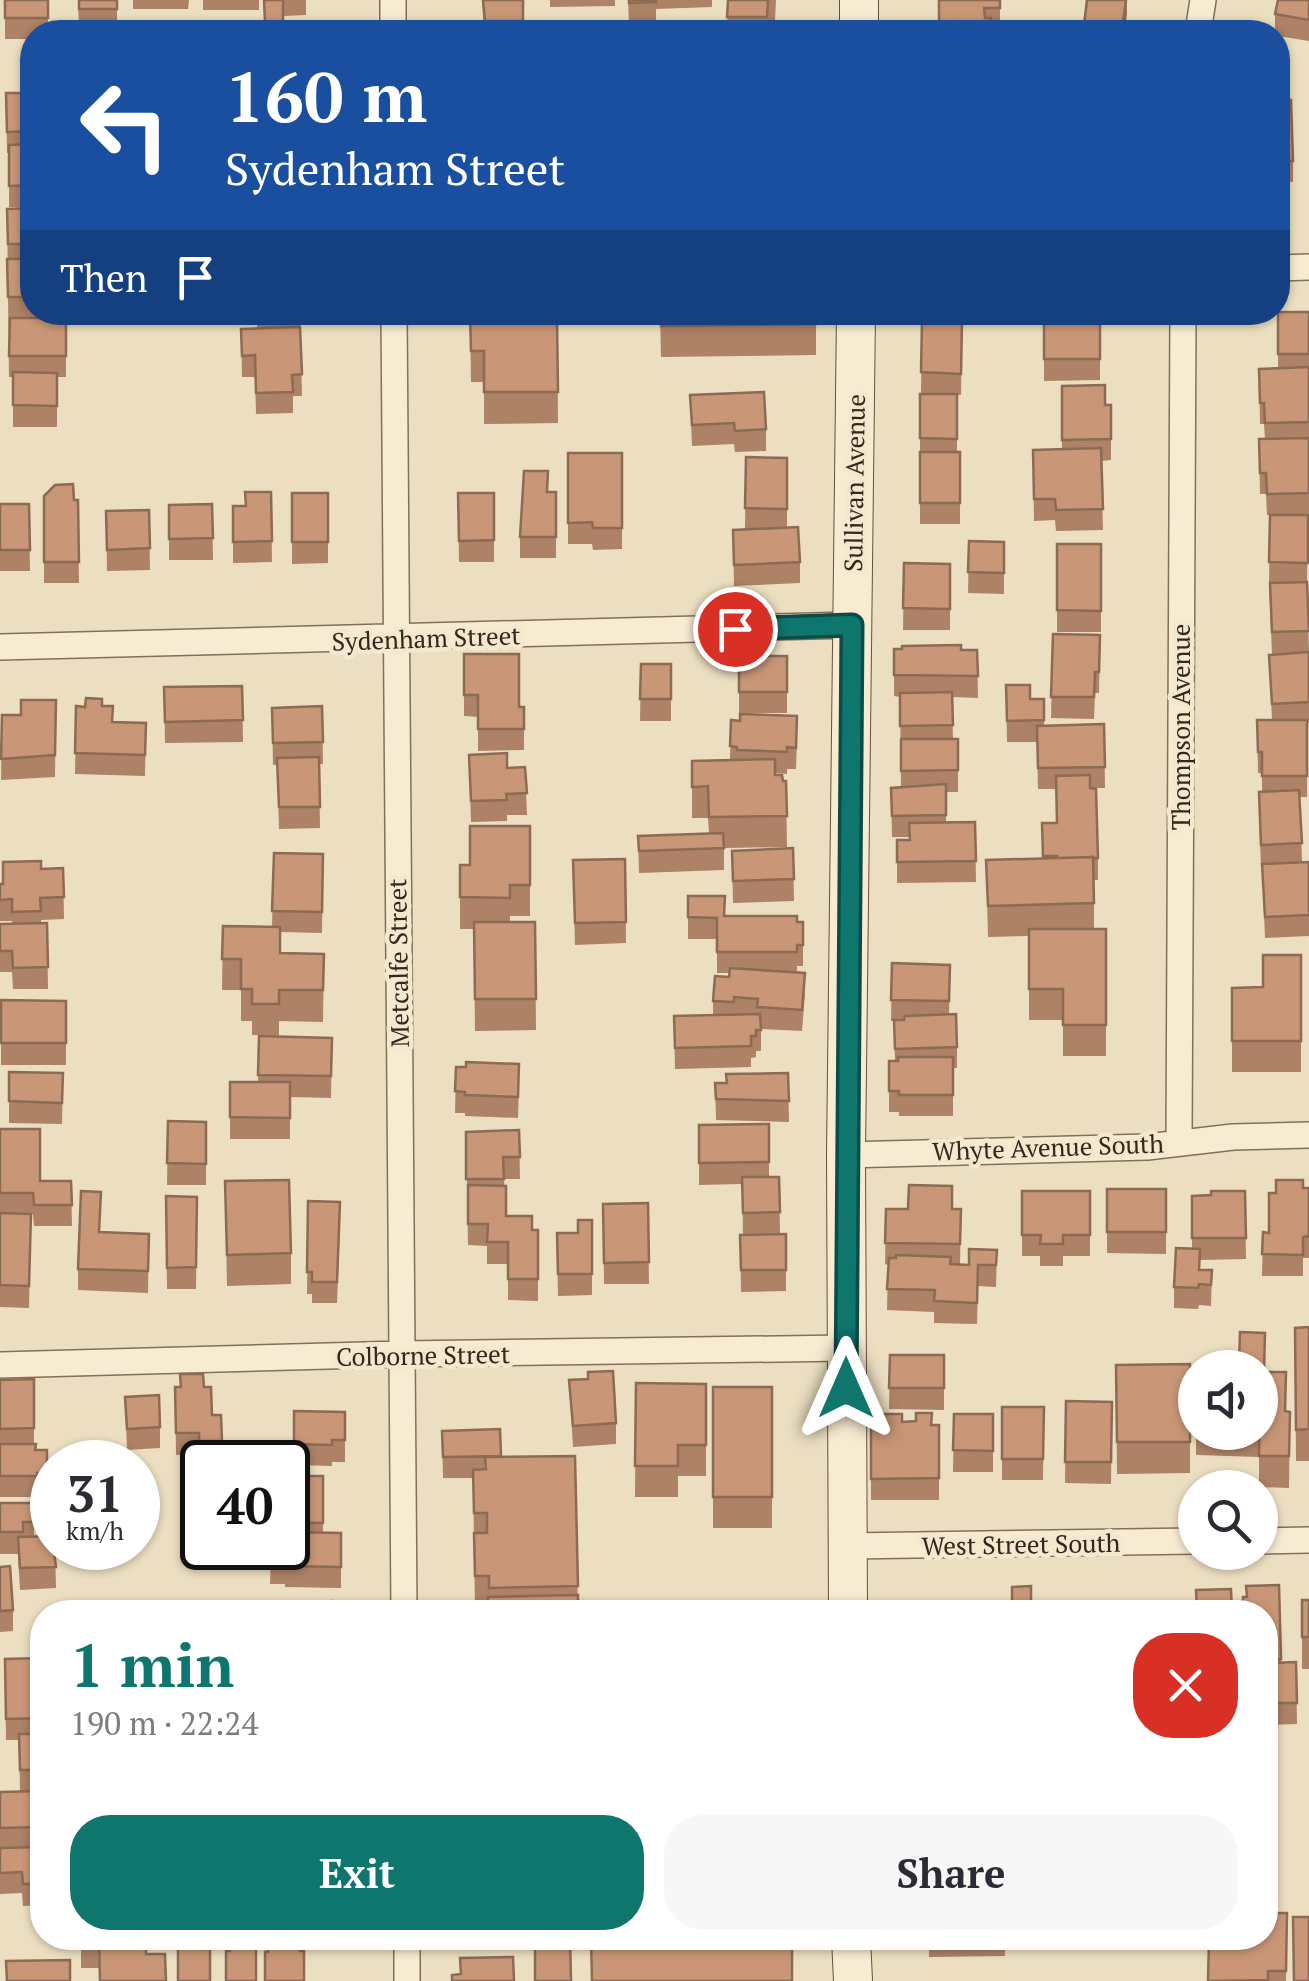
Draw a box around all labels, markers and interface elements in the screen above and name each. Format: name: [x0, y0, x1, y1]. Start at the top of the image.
text: 160 m: [225, 49, 427, 142]
icon: left: [60, 60, 190, 190]
text: Sydenham Street: [225, 138, 565, 198]
icon: arrive: [168, 250, 223, 305]
text: Then: [60, 253, 148, 303]
street label: Sullivan Avenue: [836, 394, 872, 572]
pin: [693, 587, 778, 672]
icon: arrive: [708, 602, 763, 657]
street label: Sydenham Street: [331, 618, 521, 658]
street label: Thompson Avenue: [1164, 624, 1197, 830]
street label: Metcalfe Street: [380, 878, 416, 1048]
street label: Whyte Avenue South: [932, 1126, 1165, 1168]
position arrow: [794, 1336, 898, 1440]
street label: Colborne Street: [336, 1337, 510, 1373]
map controls: [1178, 1350, 1278, 1570]
button: sound: [1178, 1350, 1278, 1450]
speed limit sign: 40: [180, 1440, 310, 1570]
text: 31: [67, 1460, 123, 1526]
button: search: [1178, 1470, 1278, 1570]
text: km/h: [66, 1514, 124, 1547]
street label: West Street South: [921, 1526, 1121, 1562]
text: 1 min: [70, 1625, 234, 1704]
button: close: [1133, 1633, 1238, 1738]
text: 190 m · 22:24: [70, 1702, 258, 1744]
button: Exit: [70, 1815, 644, 1930]
button: Share: [664, 1815, 1238, 1930]

